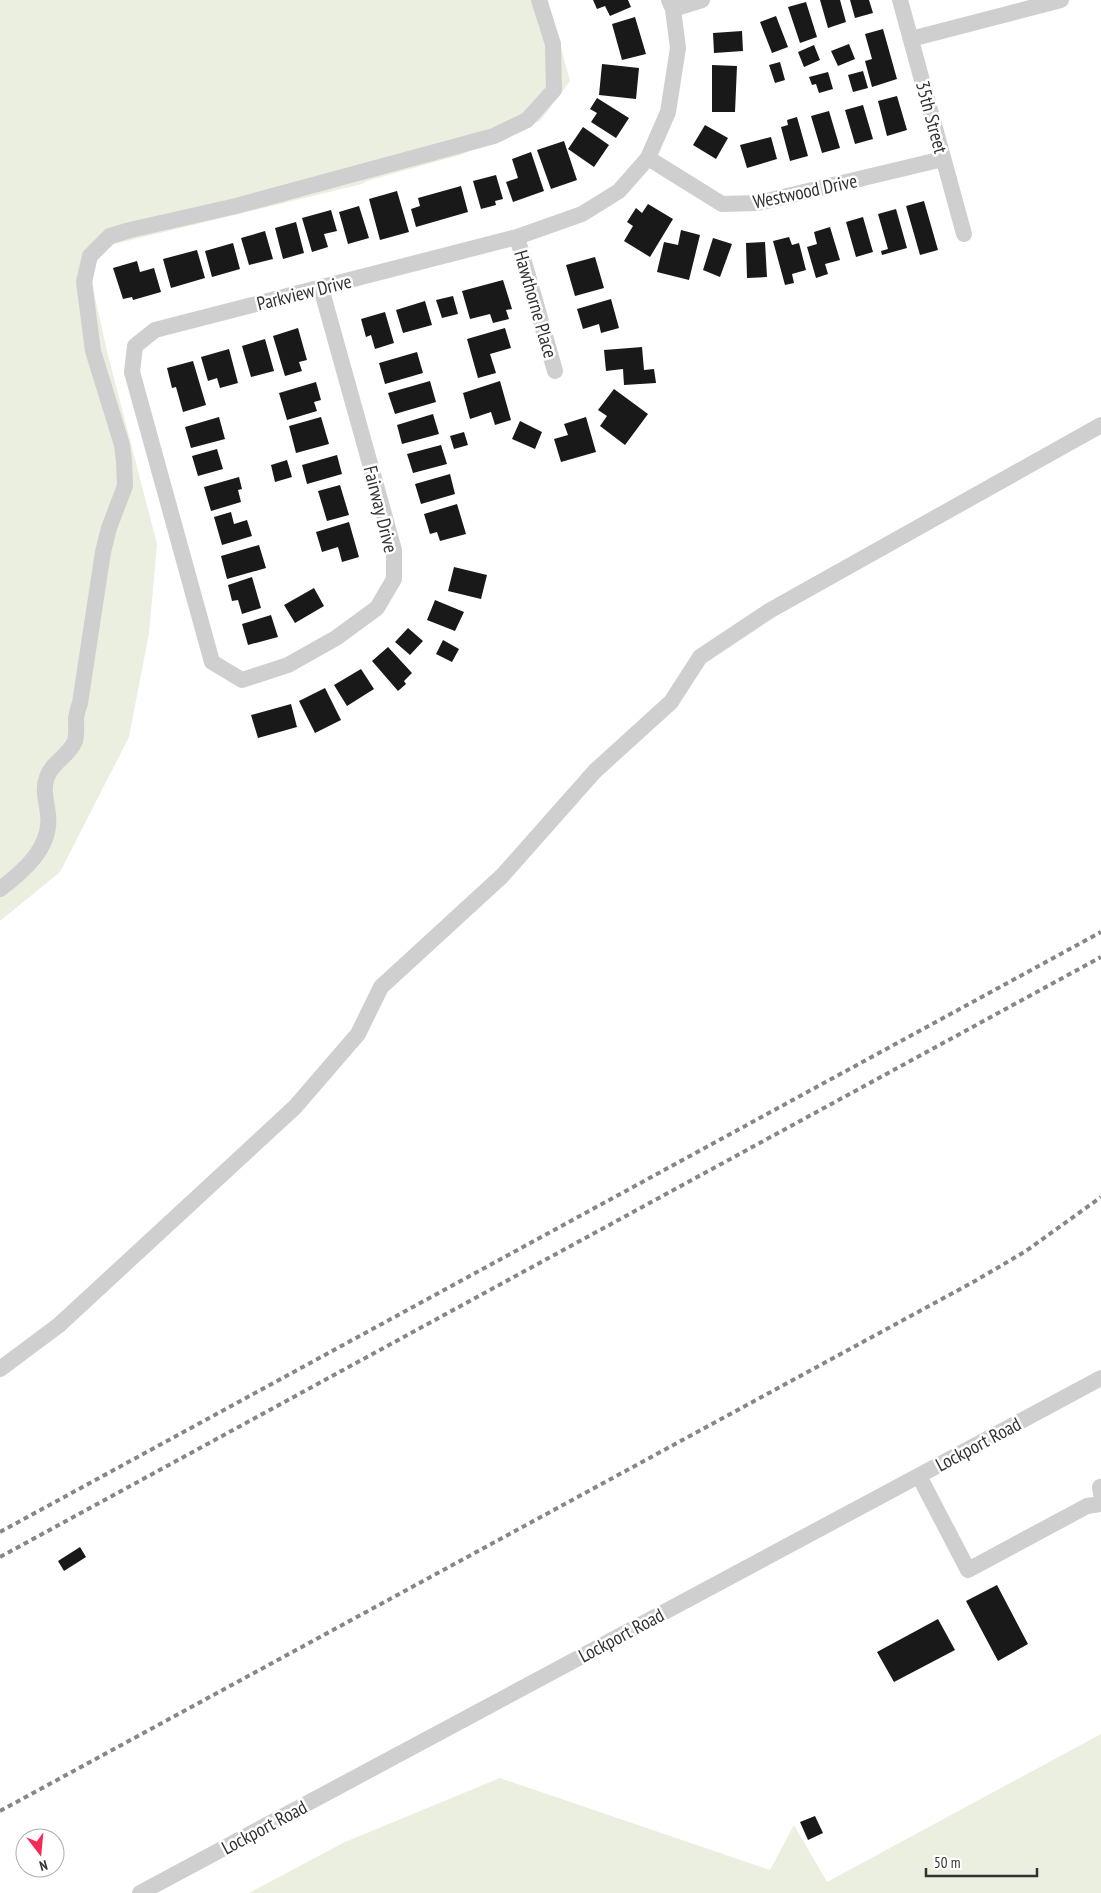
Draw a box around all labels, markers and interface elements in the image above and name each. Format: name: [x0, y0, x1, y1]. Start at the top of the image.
street label: 35th Street: [911, 78, 953, 157]
street label: Westwood Drive: [751, 168, 859, 214]
street label: Hawthorne Place: [509, 247, 563, 361]
street label: Parkview Drive: [254, 269, 354, 315]
street label: Fairway Drive: [359, 463, 403, 555]
street label: Lockport Road: [931, 1412, 1025, 1476]
street label: Lockport Road: [574, 1603, 668, 1667]
street label: Lockport Road: [217, 1795, 311, 1859]
north arrow: [15, 1828, 65, 1878]
scale bar: [926, 1846, 1037, 1878]
text: 50 m: [934, 1853, 960, 1872]
text: N: [37, 1856, 50, 1875]

